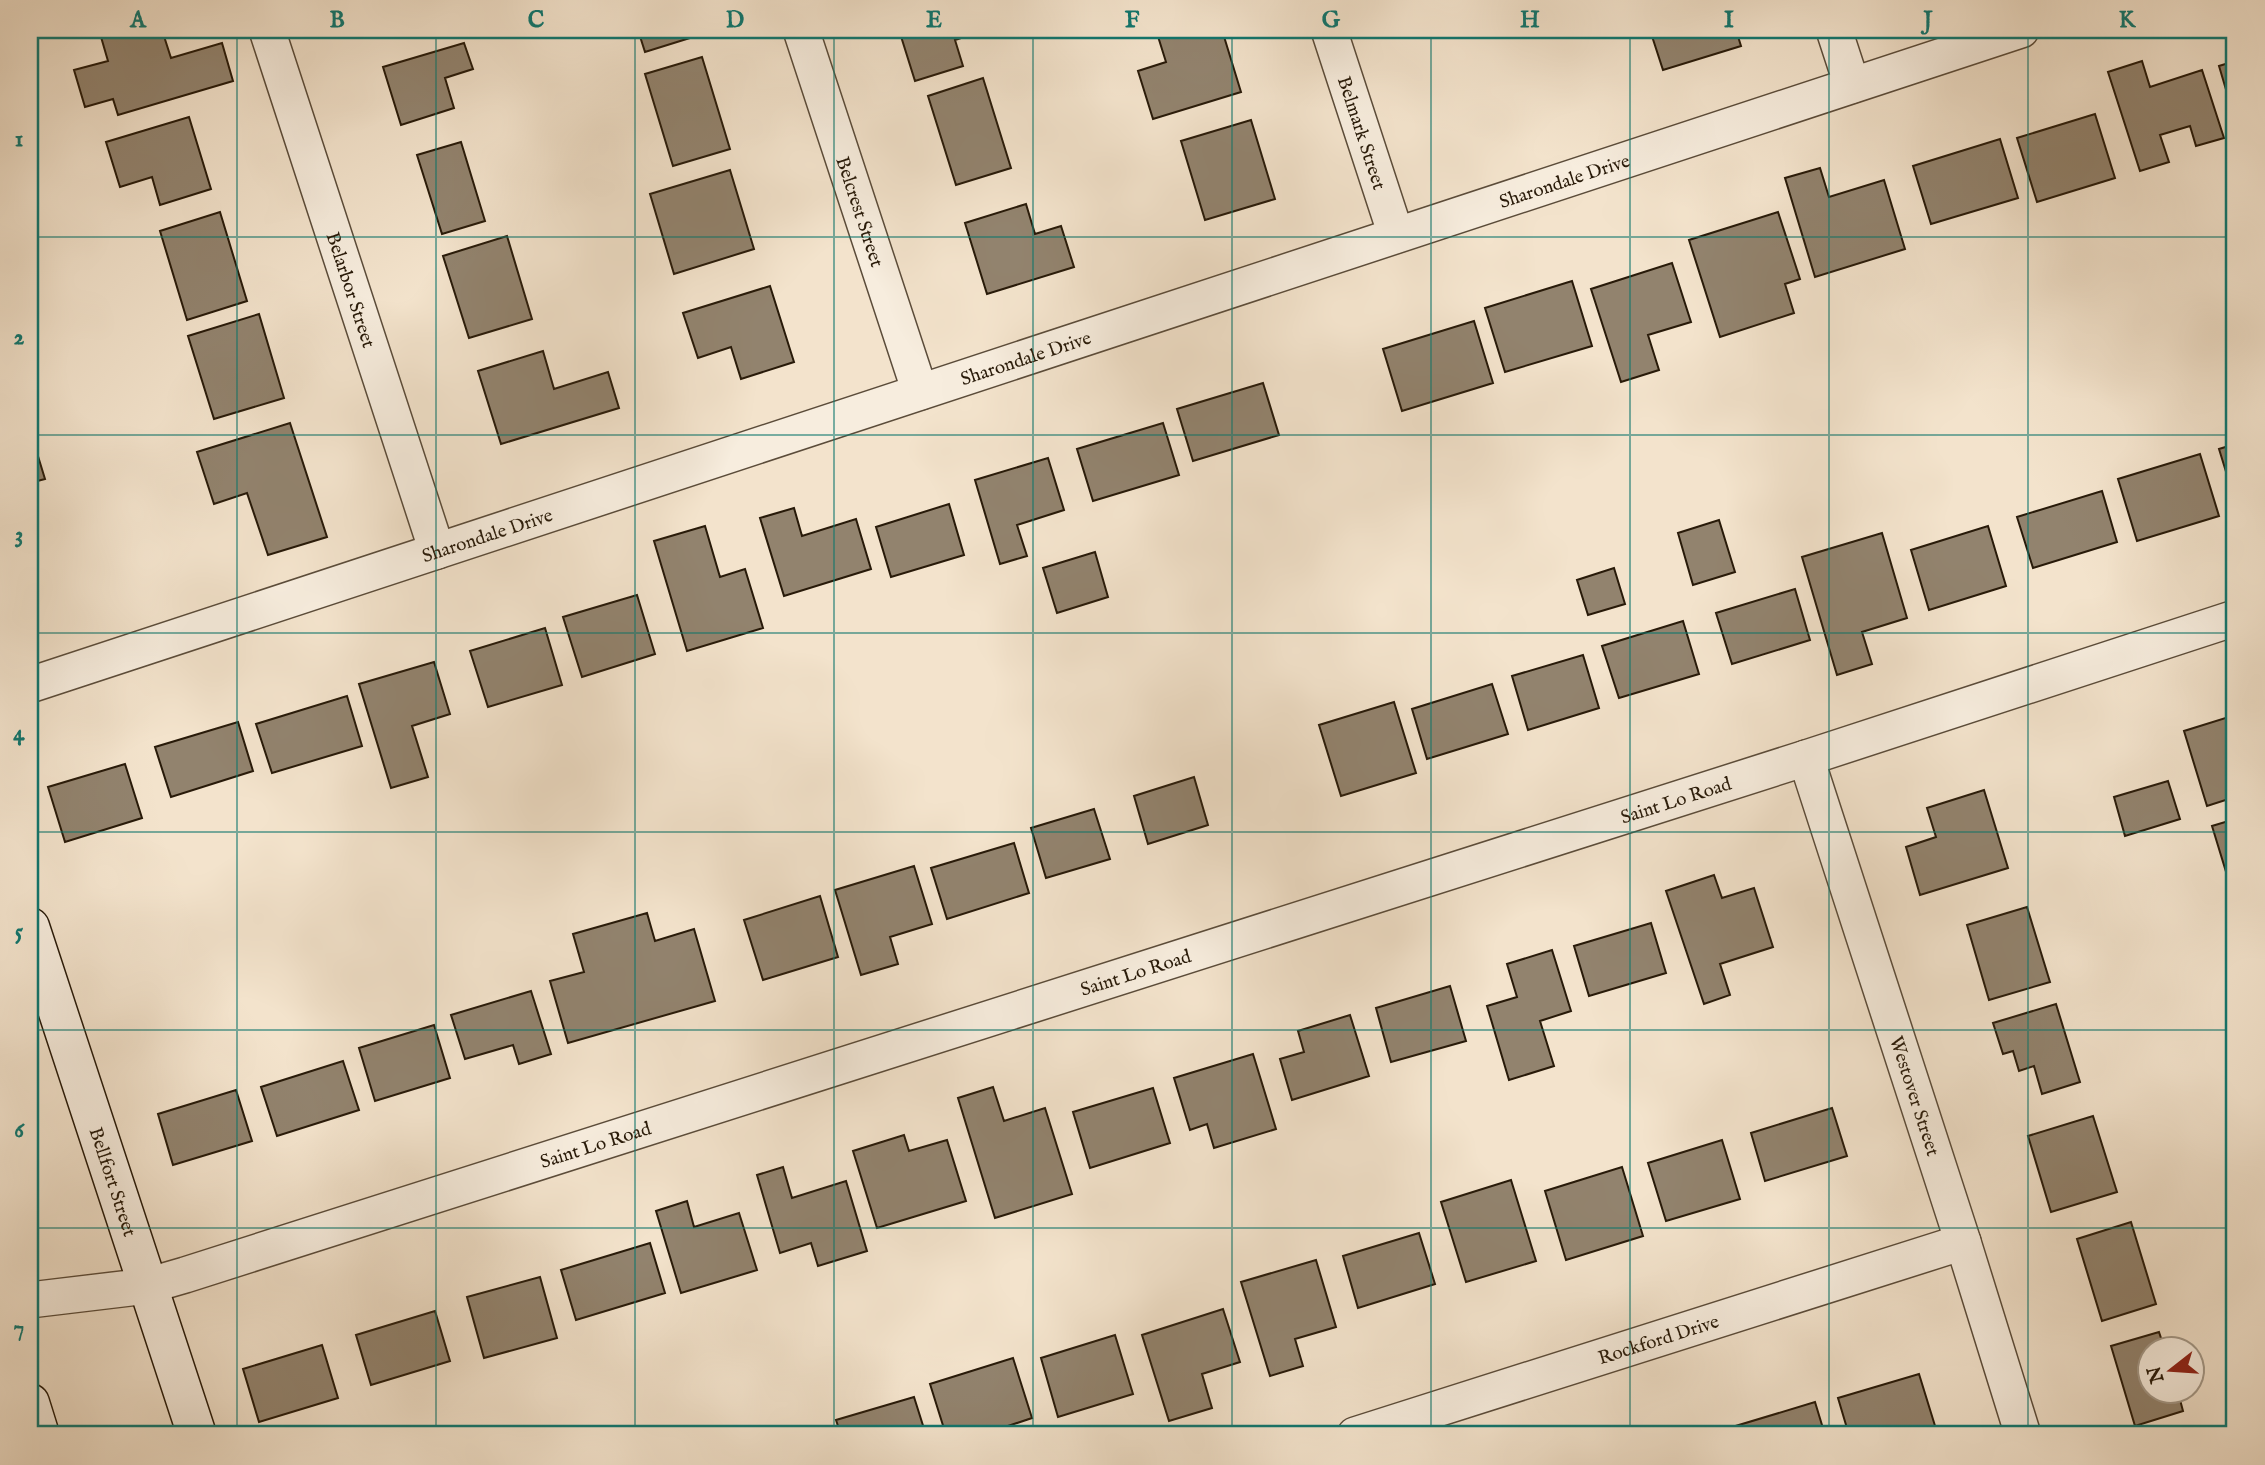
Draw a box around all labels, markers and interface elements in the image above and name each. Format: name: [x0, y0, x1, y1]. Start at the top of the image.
text: A: [129, 6, 147, 35]
text: B: [329, 6, 345, 35]
text: C: [528, 6, 545, 35]
text: D: [726, 6, 744, 35]
text: E: [926, 6, 942, 35]
text: F: [1125, 6, 1140, 35]
text: G: [1322, 6, 1341, 35]
text: H: [1520, 6, 1540, 35]
text: I: [1724, 6, 1734, 35]
text: J: [1920, 6, 1933, 35]
text: K: [2119, 6, 2137, 35]
street label: Belmark Street: [1331, 73, 1391, 194]
text: 1: [15, 125, 23, 154]
street label: Sharondale Drive: [1496, 149, 1633, 215]
street label: Belcrest Street: [829, 154, 888, 271]
street label: Belarbor Street: [320, 229, 380, 352]
text: 2: [14, 323, 25, 352]
street label: Sharondale Drive: [958, 327, 1095, 392]
street label: Sharondale Drive: [419, 504, 556, 569]
text: 3: [15, 521, 23, 550]
text: 4: [13, 719, 25, 748]
street label: Saint Lo Road: [1618, 772, 1735, 830]
text: 5: [15, 918, 24, 947]
street label: Saint Lo Road: [1078, 945, 1195, 1003]
street label: Westover Street: [1883, 1033, 1944, 1160]
text: 6: [14, 1116, 25, 1145]
street label: Saint Lo Road: [537, 1117, 655, 1175]
street label: Bellfort Street: [83, 1124, 141, 1240]
street label: Rockford Drive: [1595, 1310, 1722, 1371]
text: 7: [14, 1314, 24, 1343]
north arrow: [2136, 1336, 2206, 1406]
text: N: [2143, 1362, 2171, 1387]

